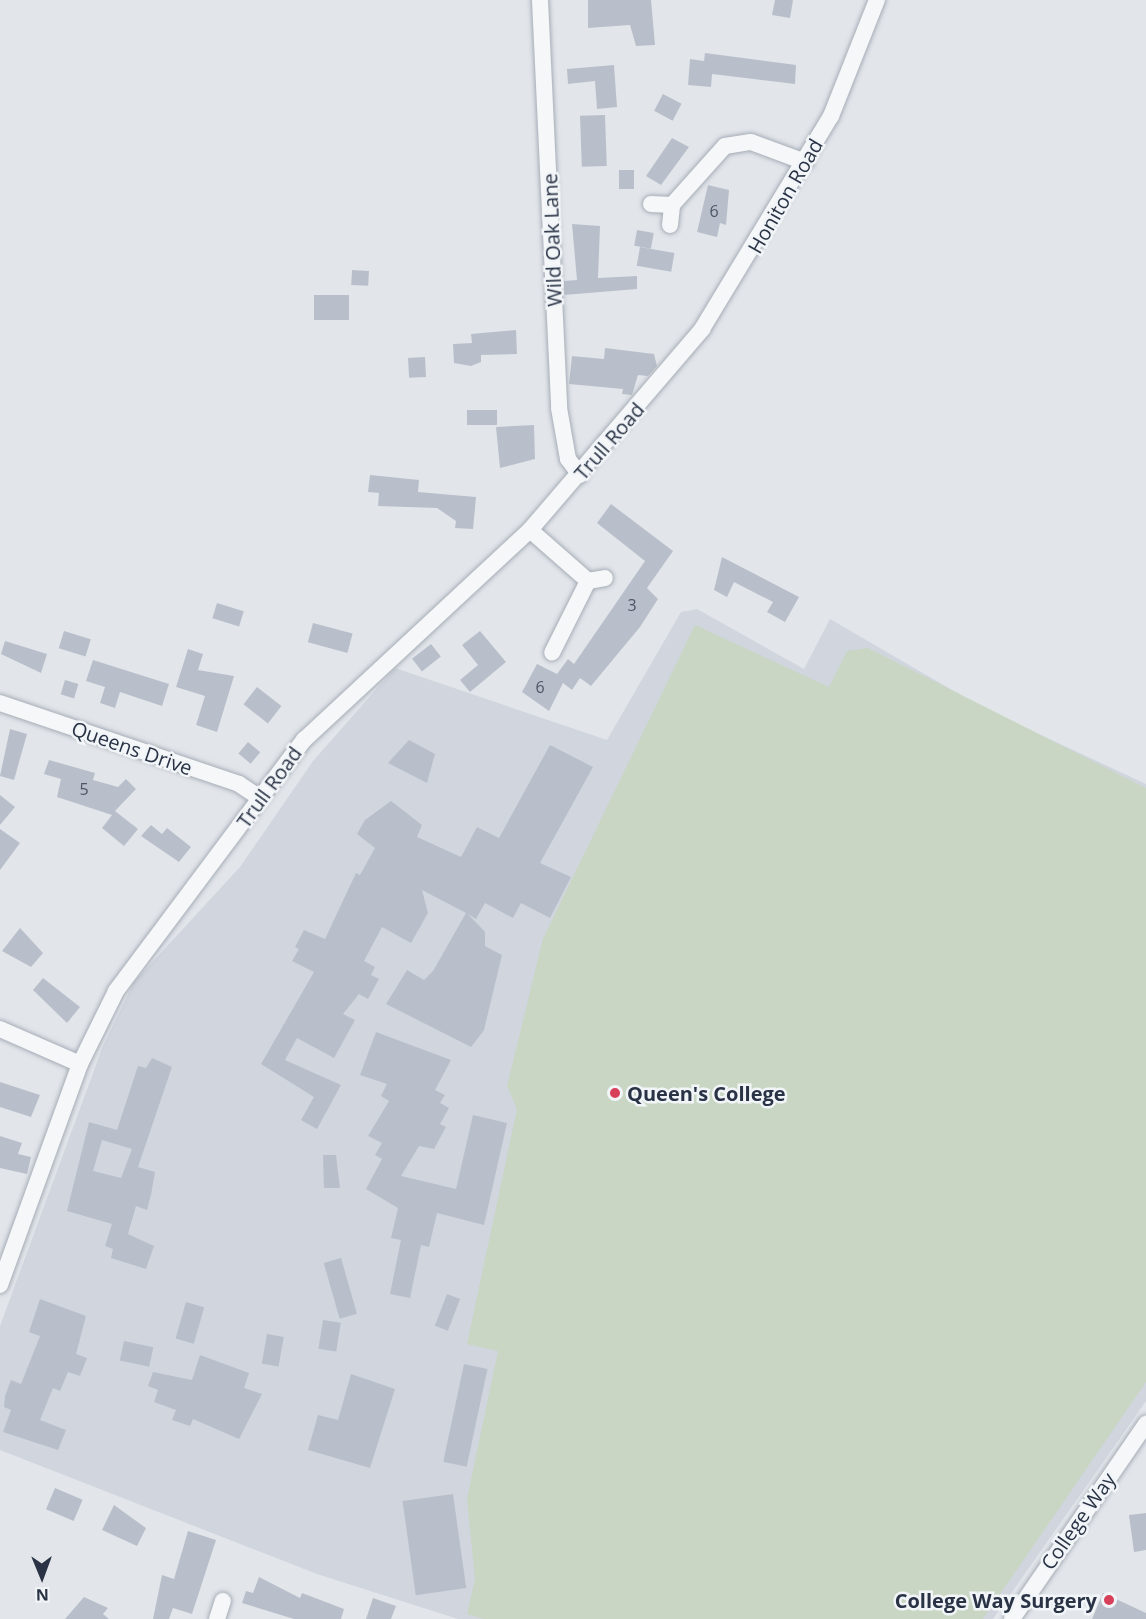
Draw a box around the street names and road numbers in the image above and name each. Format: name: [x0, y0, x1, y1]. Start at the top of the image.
street label: Honiton Road: [742, 134, 828, 258]
street label: Wild Oak Lane: [538, 173, 566, 307]
street label: Trull Road: [569, 397, 649, 485]
street label: Queens Drive: [68, 716, 196, 780]
street label: Trull Road: [232, 742, 306, 832]
street label: College Way: [1036, 1468, 1120, 1574]

